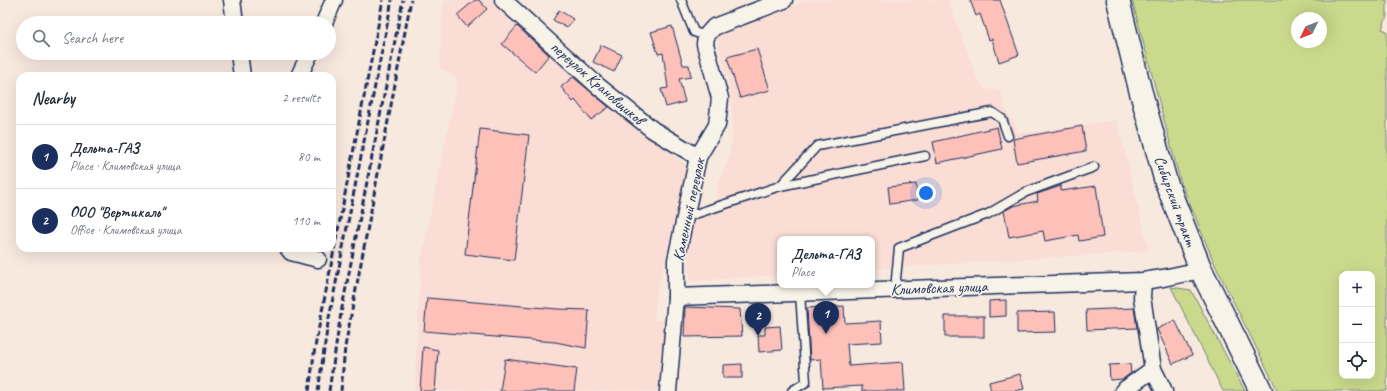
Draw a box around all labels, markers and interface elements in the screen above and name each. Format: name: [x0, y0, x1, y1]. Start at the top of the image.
north arrow: [1291, 12, 1327, 48]
search box: [16, 16, 336, 60]
icon: search: [30, 27, 52, 49]
text: Search here: [62, 29, 123, 48]
street label: переулок Крановщиков: [546, 37, 651, 132]
text: Nearby: [32, 88, 75, 109]
text: 2 results: [282, 90, 320, 106]
text: Дельта-ГАЗ: [70, 139, 139, 158]
text: 1: [42, 149, 48, 165]
text: 80 m: [298, 149, 320, 165]
street label: Сибирский тракт: [1149, 153, 1201, 251]
street label: Каменный переулок: [668, 155, 710, 263]
text: Place · Климовская улица: [70, 158, 180, 174]
your location: [916, 183, 936, 203]
text: ООО "Вертикаль": [70, 203, 164, 222]
text: 2: [42, 213, 48, 229]
text: 110 m: [292, 213, 320, 229]
text: Office · Климовская улица: [70, 222, 181, 238]
popup: [777, 236, 875, 288]
text: Дельта-ГАЗ: [791, 245, 861, 264]
text: Place: [791, 264, 814, 280]
map controls: [1339, 271, 1375, 379]
button: +: [1339, 271, 1375, 307]
street label: Климовская улица: [890, 276, 989, 300]
pin: 1: [813, 301, 839, 334]
pin: 2: [745, 303, 771, 336]
button: −: [1339, 307, 1375, 343]
button: locate: [1339, 343, 1375, 379]

